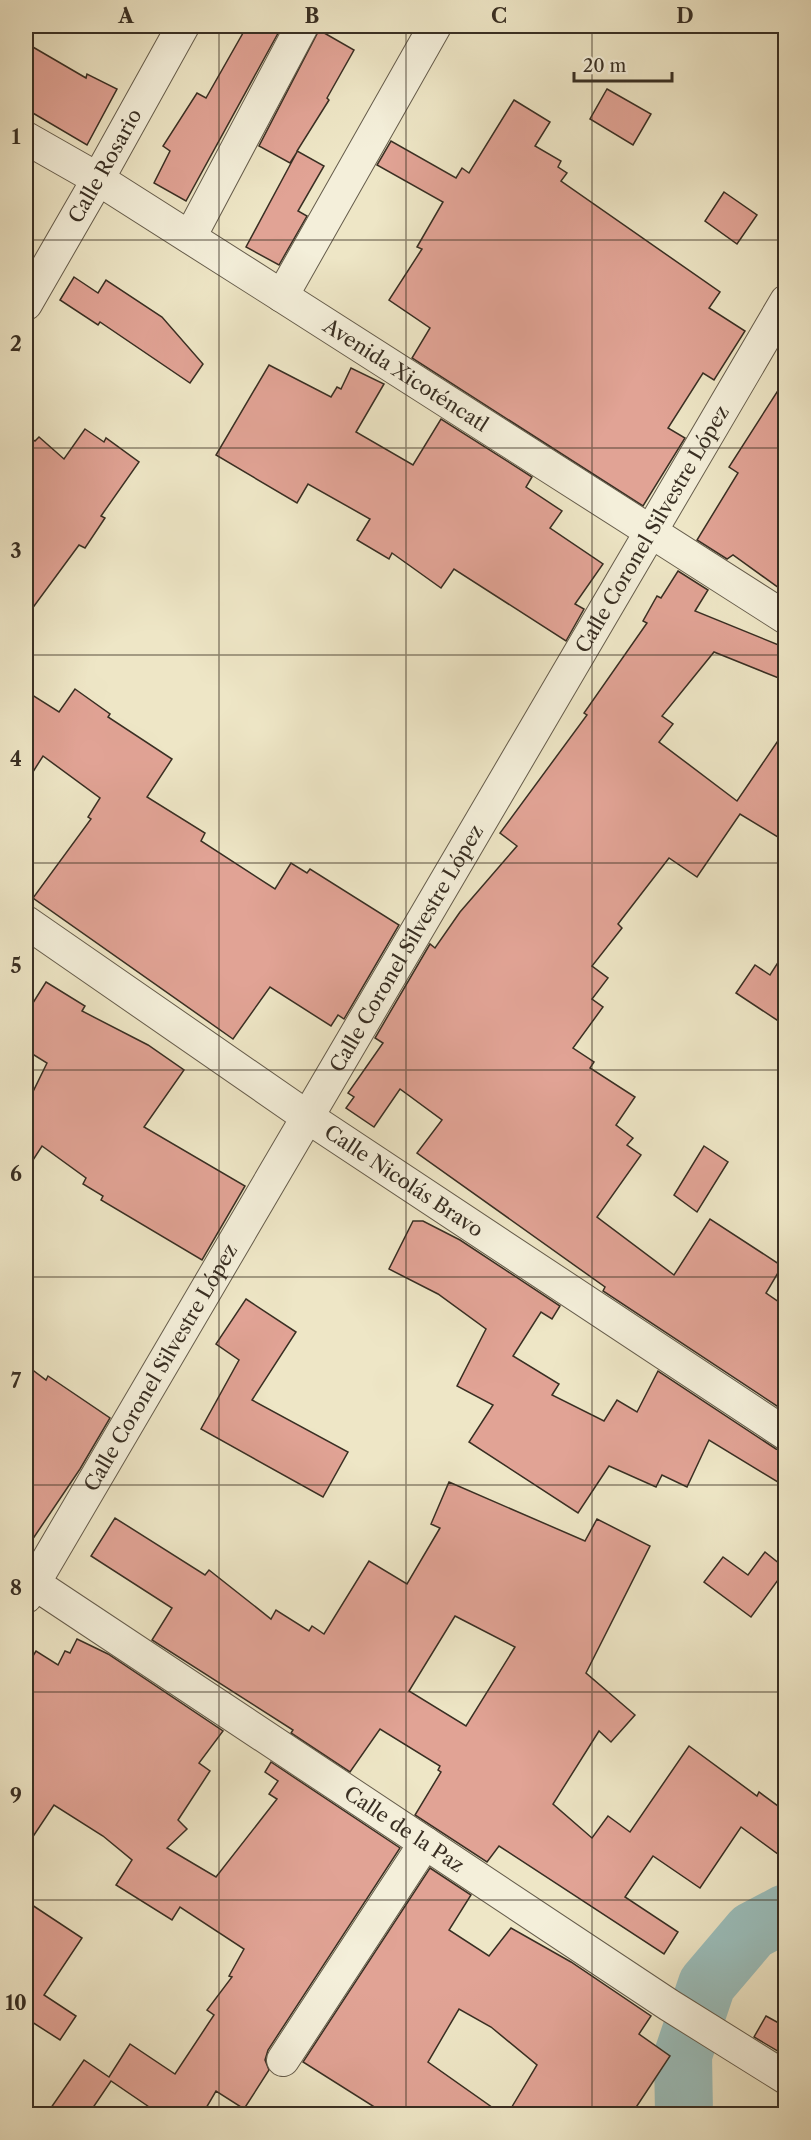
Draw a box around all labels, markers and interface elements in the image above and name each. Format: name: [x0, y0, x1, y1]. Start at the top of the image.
text: A: [117, 4, 134, 28]
text: B: [305, 4, 320, 28]
text: C: [491, 4, 507, 28]
text: D: [676, 4, 694, 28]
scale bar: [574, 45, 672, 83]
text: 20 m: [583, 55, 627, 77]
street label: Calle Rosario: [63, 105, 147, 227]
text: 1: [12, 125, 21, 149]
street label: Avenida Xicoténcatl: [318, 313, 493, 437]
text: 2: [10, 332, 22, 356]
street label: Calle Coronel Silvestre López: [570, 401, 734, 657]
text: 3: [10, 539, 22, 563]
text: 4: [10, 747, 22, 771]
street label: Calle Coronel Silvestre López: [325, 820, 488, 1076]
text: 5: [10, 954, 22, 978]
street label: Calle Nicolás Bravo: [320, 1120, 488, 1242]
text: 6: [10, 1162, 22, 1186]
street label: Calle Coronel Silvestre López: [79, 1240, 242, 1495]
text: 7: [11, 1369, 22, 1393]
text: 8: [10, 1576, 22, 1600]
street label: Calle de la Paz: [340, 1781, 469, 1877]
text: 9: [10, 1784, 22, 1808]
text: 10: [5, 1991, 27, 2015]

